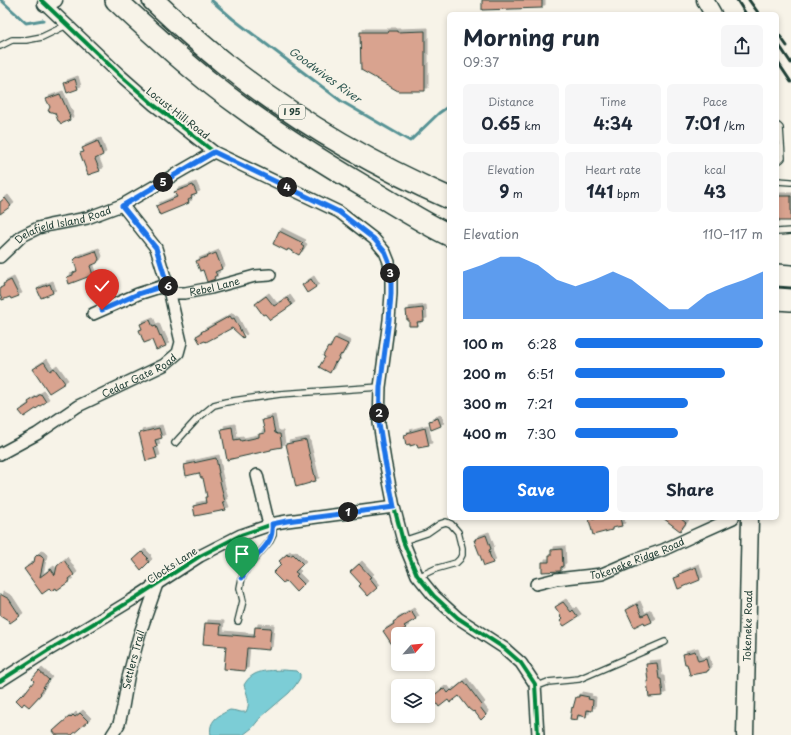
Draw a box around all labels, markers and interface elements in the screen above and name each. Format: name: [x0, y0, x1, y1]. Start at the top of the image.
text: Morning run: [463, 20, 600, 53]
button: share: [721, 25, 763, 67]
water label: Goodwives River: [286, 43, 367, 108]
text: 09:37: [463, 52, 499, 71]
street label: Locust Hill Road: [143, 83, 213, 142]
text: Distance: [488, 93, 534, 110]
text: Time: [600, 93, 626, 110]
text: Pace: [703, 93, 727, 110]
road number: I 95: [279, 105, 305, 119]
text: 0.65: [481, 110, 521, 136]
text: 4:34: [593, 110, 633, 136]
text: 7:01: [685, 110, 720, 136]
text: km: [521, 117, 541, 134]
text: /km: [720, 117, 745, 134]
text: Elevation: [487, 161, 535, 178]
text: Heart rate: [585, 161, 641, 178]
text: kcal: [704, 161, 726, 178]
pin: 5: [153, 172, 173, 192]
text: 5: [159, 173, 167, 190]
pin: 4: [277, 177, 297, 197]
text: 4: [283, 178, 291, 195]
text: 9: [499, 178, 509, 204]
text: 141: [586, 178, 613, 204]
text: 43: [704, 178, 726, 204]
text: m: [509, 185, 523, 202]
text: bpm: [613, 185, 640, 202]
street label: Delafield Island Road: [11, 202, 113, 247]
text: Elevation: [463, 224, 519, 243]
text: 110–117 m: [702, 224, 763, 243]
pin: 3: [380, 263, 400, 283]
text: 3: [386, 264, 394, 281]
pin: [85, 269, 119, 310]
street label: Rebel Lane: [188, 272, 242, 299]
icon: check: [91, 275, 113, 297]
pin: 6: [158, 276, 178, 296]
text: 6: [164, 277, 172, 294]
text: 100 m: [463, 334, 504, 353]
text: 6:28: [527, 334, 557, 353]
street label: Cedar Gate Road: [99, 349, 180, 401]
text: 200 m: [463, 364, 507, 383]
text: 6:51: [527, 364, 554, 383]
text: 300 m: [463, 394, 507, 413]
text: 7:21: [527, 394, 553, 413]
pin: 2: [369, 403, 389, 423]
text: 2: [375, 404, 383, 421]
text: 400 m: [463, 424, 507, 443]
text: 7:30: [527, 424, 556, 443]
button: Save: [463, 466, 609, 512]
button: Share: [617, 466, 763, 512]
pin: 1: [338, 502, 358, 522]
text: 1: [345, 503, 351, 520]
street label: Tokeneke Ridge Road: [589, 533, 687, 582]
pin: [225, 537, 259, 578]
street label: Clocks Lane: [144, 542, 200, 587]
icon: arrive: [231, 543, 253, 565]
street label: Tokeneke Road: [739, 590, 755, 662]
street label: Settlers Trail: [118, 627, 148, 690]
north arrow: [391, 627, 435, 671]
map controls: [391, 627, 435, 723]
button: layers: [391, 679, 435, 723]

